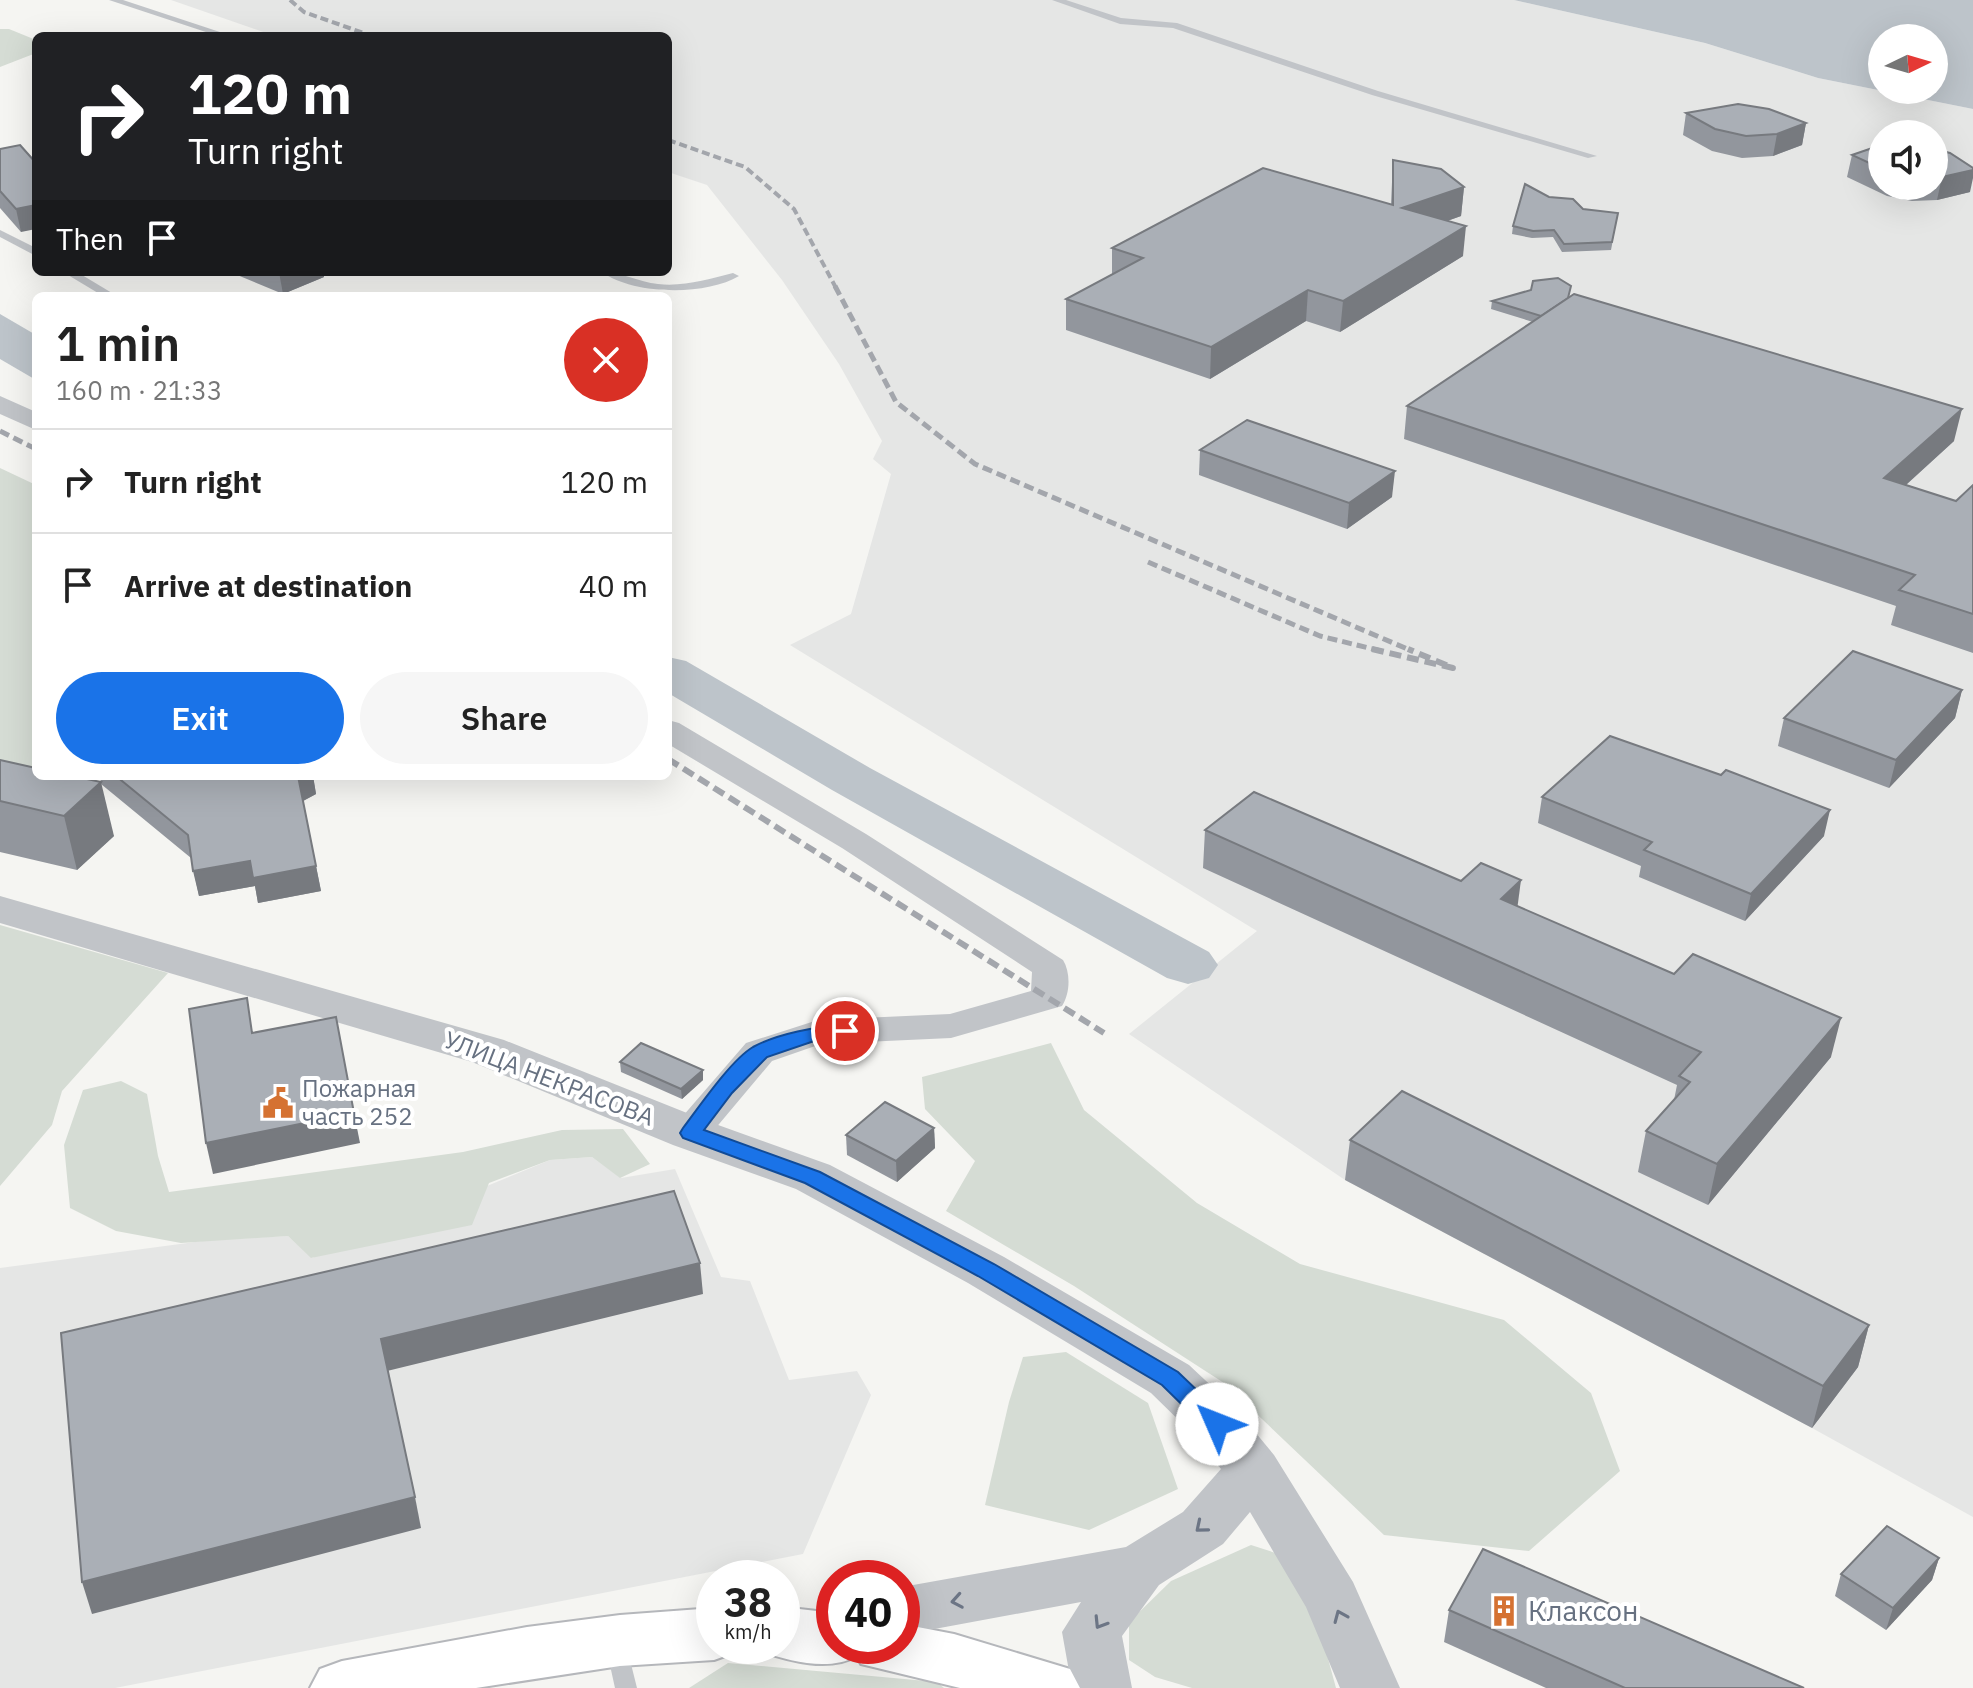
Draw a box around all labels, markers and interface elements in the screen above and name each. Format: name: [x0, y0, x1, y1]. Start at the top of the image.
north arrow: [1868, 24, 1948, 104]
map controls: [1868, 24, 1948, 200]
text: 120 m: [188, 57, 352, 129]
icon: right: [56, 64, 160, 168]
button: sound: [1868, 120, 1948, 200]
text: Turn right: [188, 127, 344, 174]
icon: arrive: [140, 216, 184, 260]
text: Then: [56, 219, 124, 258]
text: 1 min: [56, 312, 180, 374]
button: close: [564, 318, 648, 402]
text: 160 m · 21:33: [56, 373, 222, 407]
icon: right: [56, 459, 100, 503]
text: Turn right: [124, 462, 262, 501]
text: 120 m: [561, 462, 648, 501]
icon: arrive: [56, 563, 100, 607]
text: Arrive at destination: [124, 566, 412, 605]
text: 40 m: [579, 566, 648, 605]
button: Exit: [56, 672, 344, 764]
button: Share: [360, 672, 648, 764]
pin: [811, 997, 879, 1065]
icon: arrive: [823, 1009, 867, 1053]
street label: УЛИЦА НЕКРАСОВА: [440, 1023, 659, 1133]
place label: Пожарная часть 252: [302, 1072, 416, 1132]
public building icon: Пожарная часть 252: [261, 1086, 295, 1120]
position arrow: [1175, 1382, 1259, 1466]
one-way arrow: [1196, 1517, 1211, 1532]
speed limit sign: 40: [816, 1560, 920, 1664]
text: 38: [724, 1576, 772, 1628]
one-way arrow: [950, 1591, 964, 1608]
place label: Клаксон: [1528, 1592, 1638, 1629]
building icon: Клаксон: [1487, 1594, 1521, 1628]
one-way arrow: [1333, 1610, 1349, 1624]
one-way arrow: [1095, 1615, 1110, 1629]
text: km/h: [724, 1618, 772, 1645]

